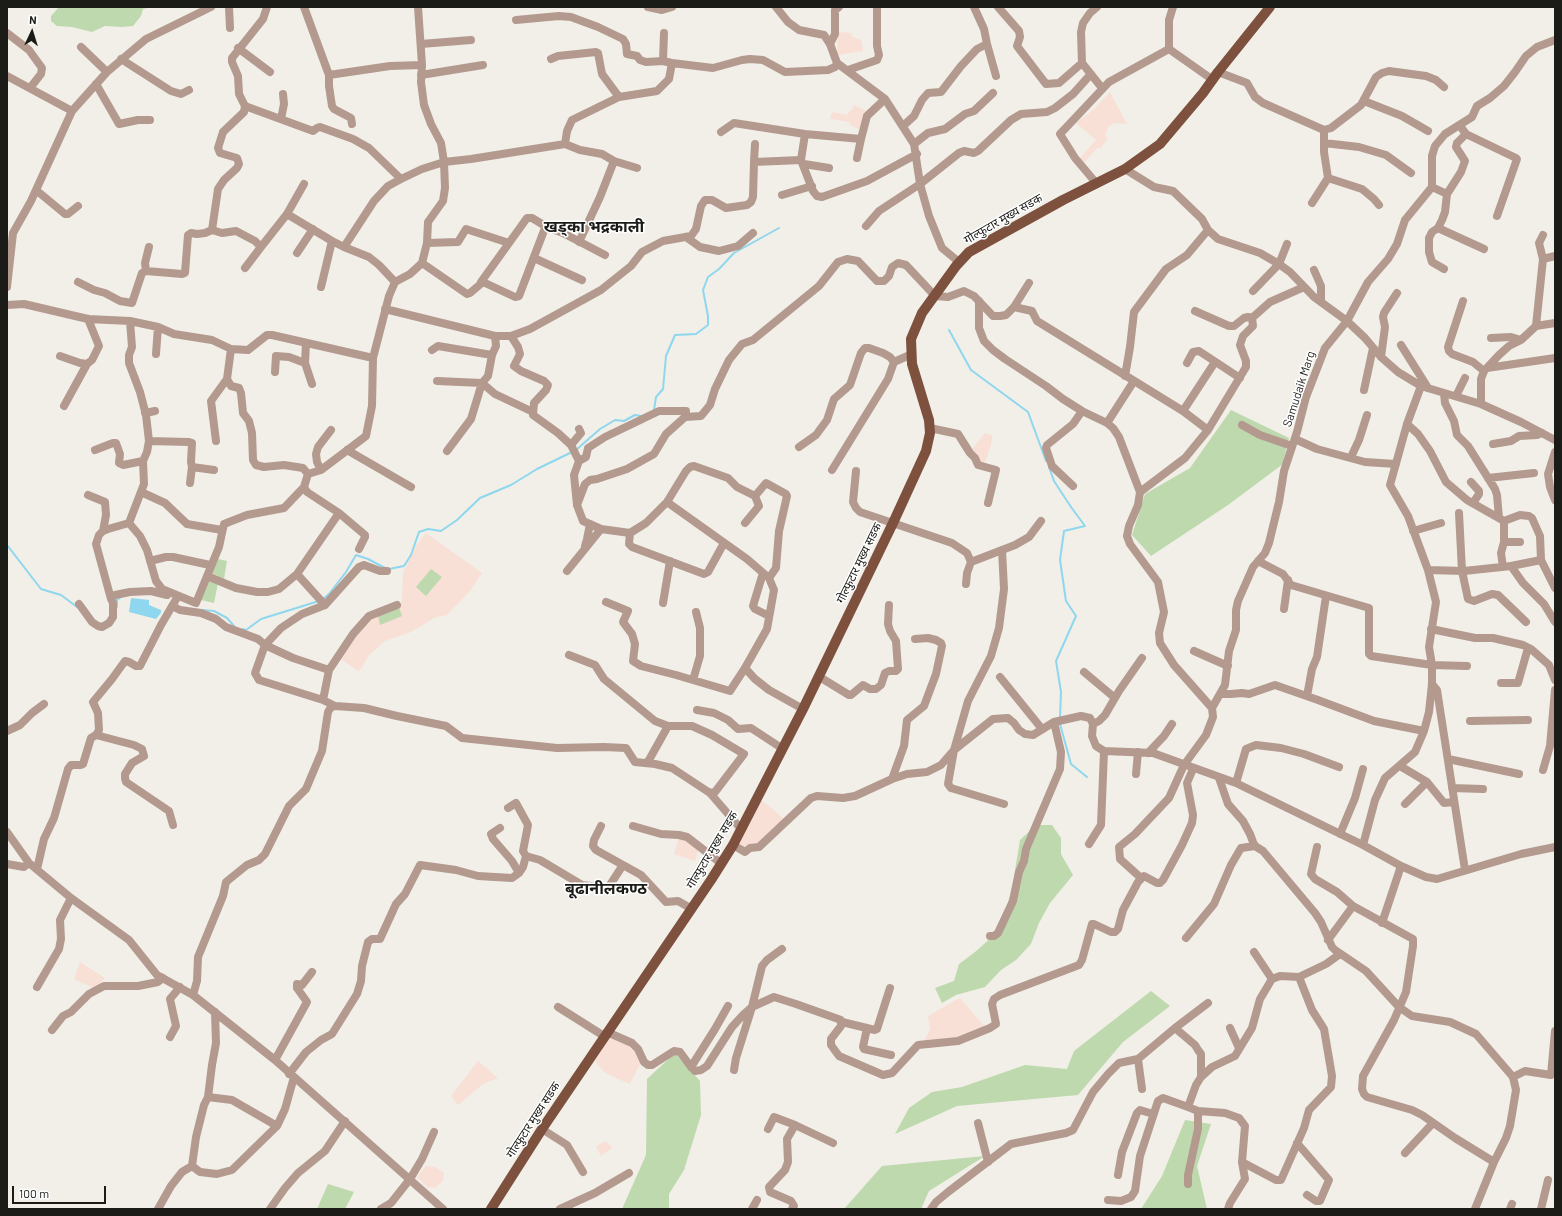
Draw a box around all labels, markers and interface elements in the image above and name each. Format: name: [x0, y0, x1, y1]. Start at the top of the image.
north arrow: [12, 12, 52, 52]
text: N: [29, 13, 37, 26]
street label: गोल्फुटार मुख्य सडक: [961, 191, 1045, 247]
district label: खड्का भद्रकाली: [544, 217, 644, 237]
street label: Samudaik Marg: [1280, 349, 1318, 429]
street label: गोल्फुटार मुख्य सडक: [833, 520, 885, 606]
street label: गोल्फुटार मुख्य सडक: [683, 809, 741, 891]
district label: बूढानीलकण्ठ: [565, 879, 647, 899]
street label: गोल्फुटार मुख्य सडक: [503, 1079, 563, 1161]
scale bar: [14, 1178, 108, 1204]
text: 100 m: [19, 1186, 49, 1200]

